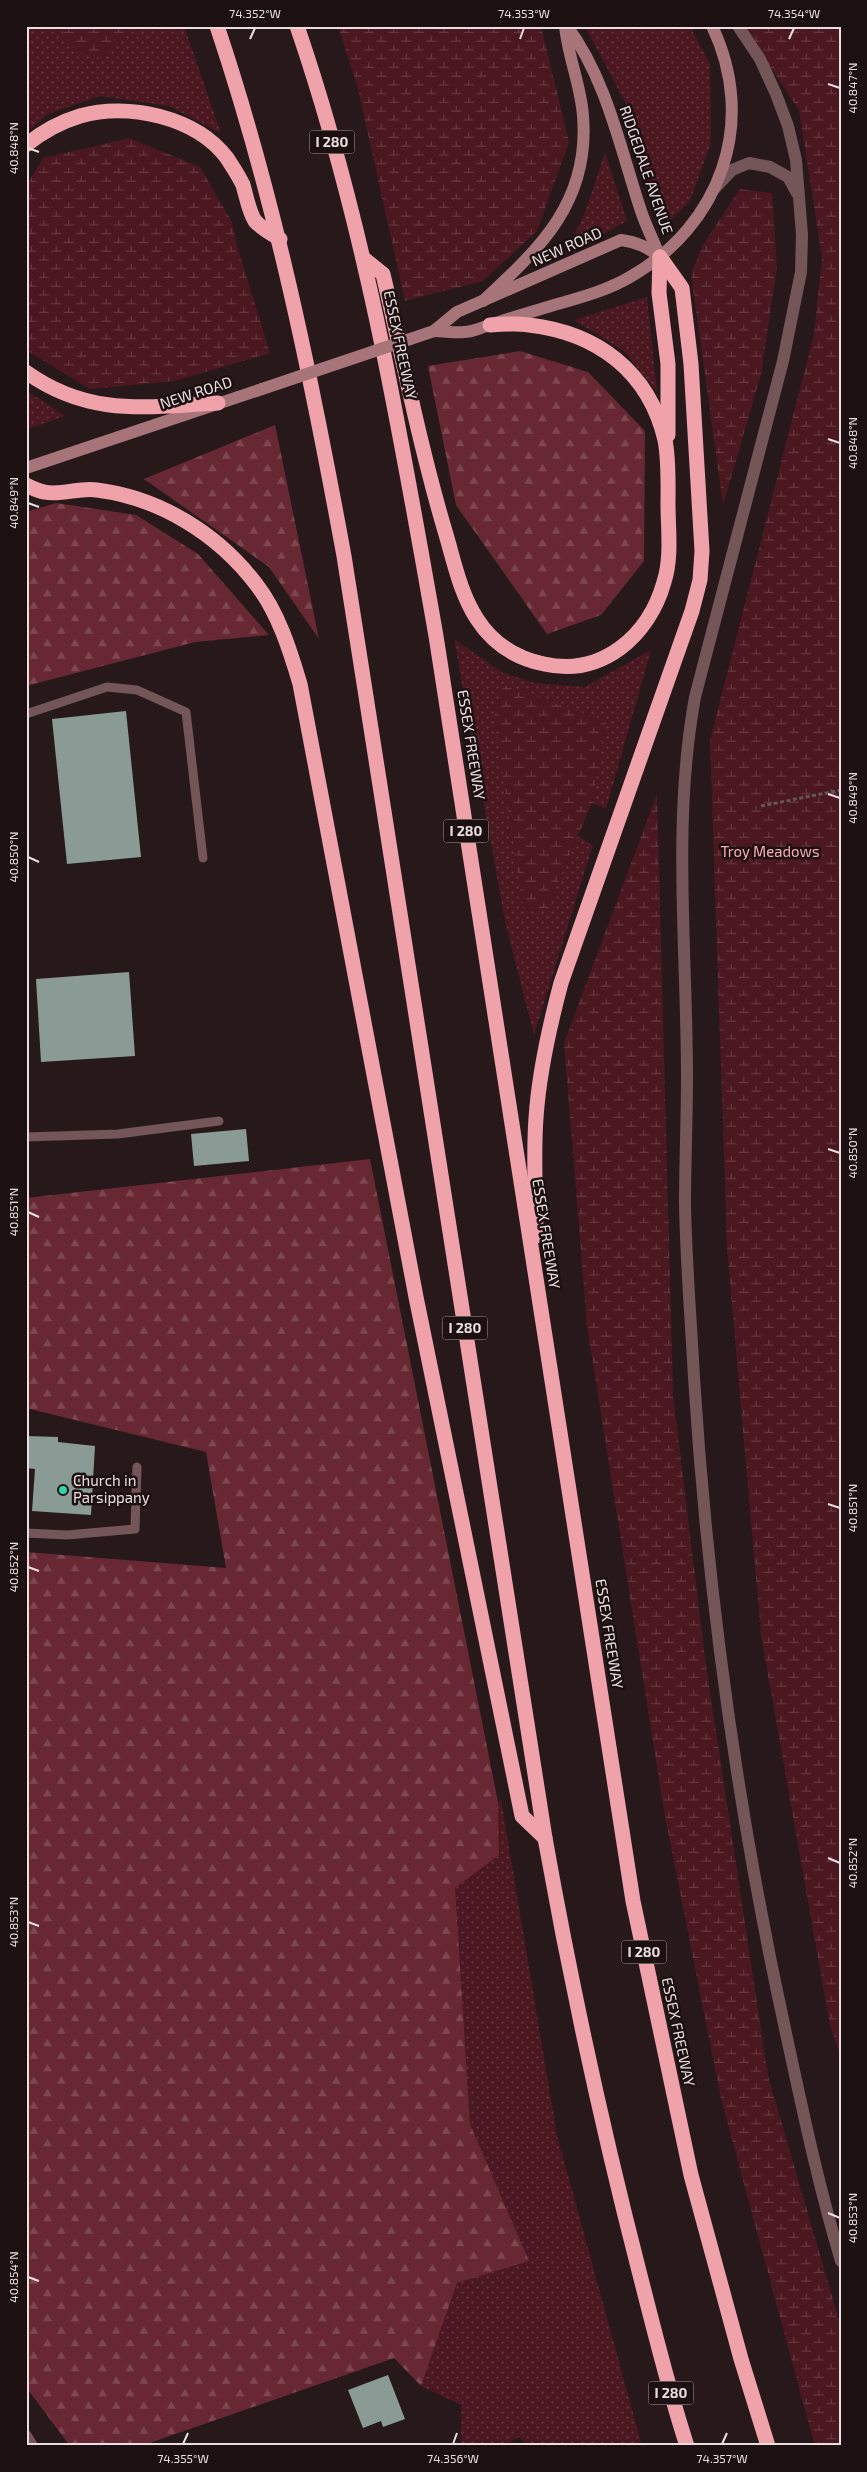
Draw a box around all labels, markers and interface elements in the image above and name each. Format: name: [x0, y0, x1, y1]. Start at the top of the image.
text: 74.352°W: [229, 6, 281, 20]
text: 74.353°W: [498, 6, 550, 20]
text: 74.354°W: [768, 6, 820, 20]
text: 40.847°N: [845, 63, 859, 114]
street label: RIDGEDALE AVENUE: [617, 103, 677, 236]
text: 40.848°N: [6, 122, 20, 174]
road number: I 280: [310, 130, 354, 154]
street label: NEW ROAD: [529, 223, 604, 270]
street label: ESSEX FREEWAY: [381, 289, 421, 401]
street label: NEW ROAD: [157, 372, 234, 412]
text: 40.848°N: [845, 417, 859, 469]
text: 40.849°N: [6, 477, 20, 529]
street label: ESSEX FREEWAY: [454, 689, 490, 802]
text: 40.849°N: [845, 772, 859, 824]
road number: I 280: [444, 819, 488, 842]
text: 40.850°N: [6, 831, 20, 883]
park label: Troy Meadows: [720, 842, 820, 860]
text: 40.850°N: [845, 1127, 859, 1179]
street label: ESSEX FREEWAY: [529, 1178, 565, 1291]
text: 40.851°N: [6, 1188, 20, 1236]
road number: I 280: [442, 1316, 488, 1340]
place label: Church in Parsippany: [73, 1471, 150, 1506]
marker: Church in Parsippany: [57, 1484, 69, 1496]
text: 40.851°N: [845, 1484, 859, 1532]
text: 40.852°N: [6, 1542, 20, 1592]
street label: ESSEX FREEWAY: [592, 1578, 628, 1691]
text: 40.852°N: [845, 1838, 859, 1888]
text: 40.853°N: [6, 1897, 20, 1947]
road number: I 280: [622, 1940, 666, 1964]
street label: ESSEX FREEWAY: [659, 1976, 699, 2088]
text: 40.853°N: [845, 2193, 859, 2243]
text: 40.854°N: [6, 2251, 20, 2303]
road number: I 280: [648, 2382, 694, 2404]
text: 74.355°W: [157, 2451, 209, 2465]
text: 74.356°W: [427, 2451, 479, 2465]
text: 74.357°W: [696, 2451, 748, 2465]

